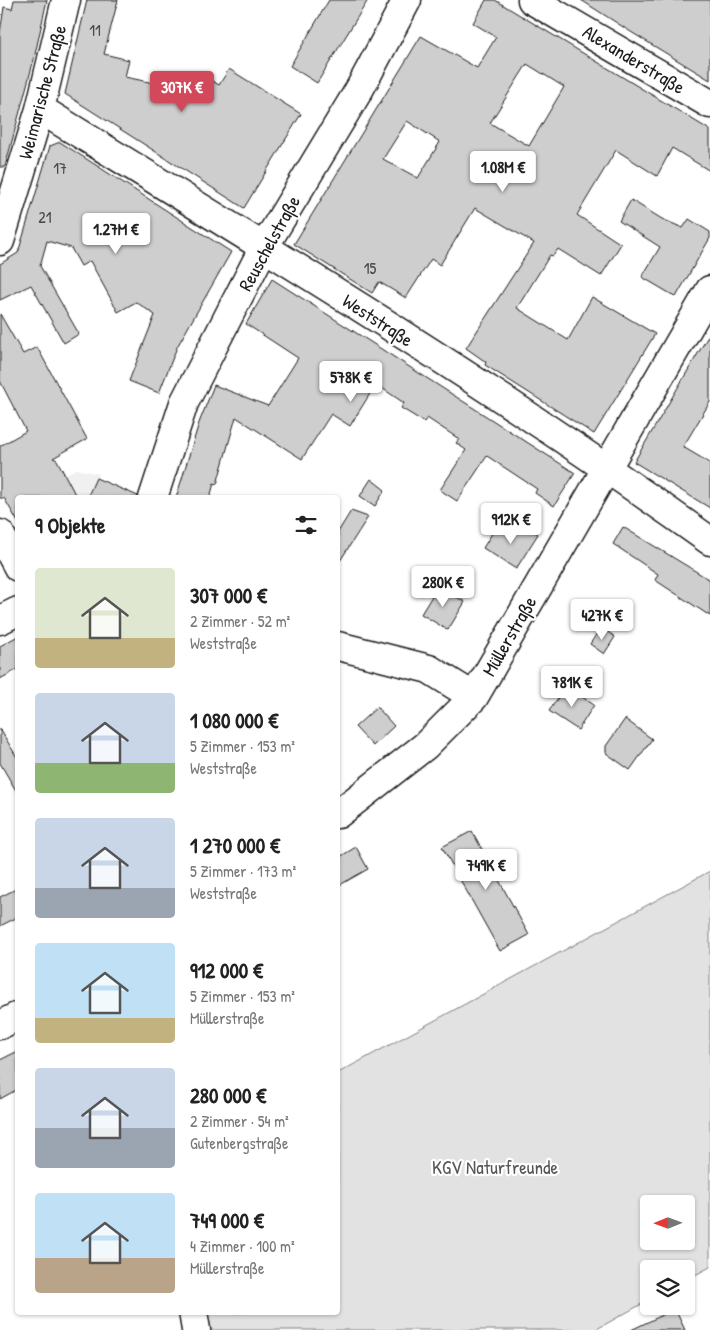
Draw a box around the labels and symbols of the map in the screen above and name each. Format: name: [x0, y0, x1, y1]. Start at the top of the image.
street label: Alexanderstraße: [578, 18, 690, 100]
house number: 11: [89, 19, 101, 41]
street label: Weimarische Straße: [12, 22, 72, 162]
pin: 307K €: [141, 70, 223, 113]
pin: 1.08M €: [457, 150, 549, 193]
house number: 17: [53, 157, 67, 179]
street label: Reuschelstraße: [232, 190, 306, 295]
house number: 21: [38, 206, 52, 228]
pin: 1.27M €: [70, 212, 162, 255]
house number: 15: [364, 257, 377, 279]
street label: Weststraße: [338, 287, 419, 353]
pin: 578K €: [310, 360, 392, 403]
pin: 912K €: [470, 502, 552, 545]
pin: 280K €: [402, 566, 484, 608]
street label: Müllerstraße: [476, 591, 543, 681]
pin: 427K €: [561, 598, 643, 641]
pin: 781K €: [531, 666, 613, 708]
pin: 749K €: [445, 848, 527, 891]
park label: KGV Naturfreunde: [432, 1154, 558, 1180]
north arrow: [640, 1195, 695, 1250]

